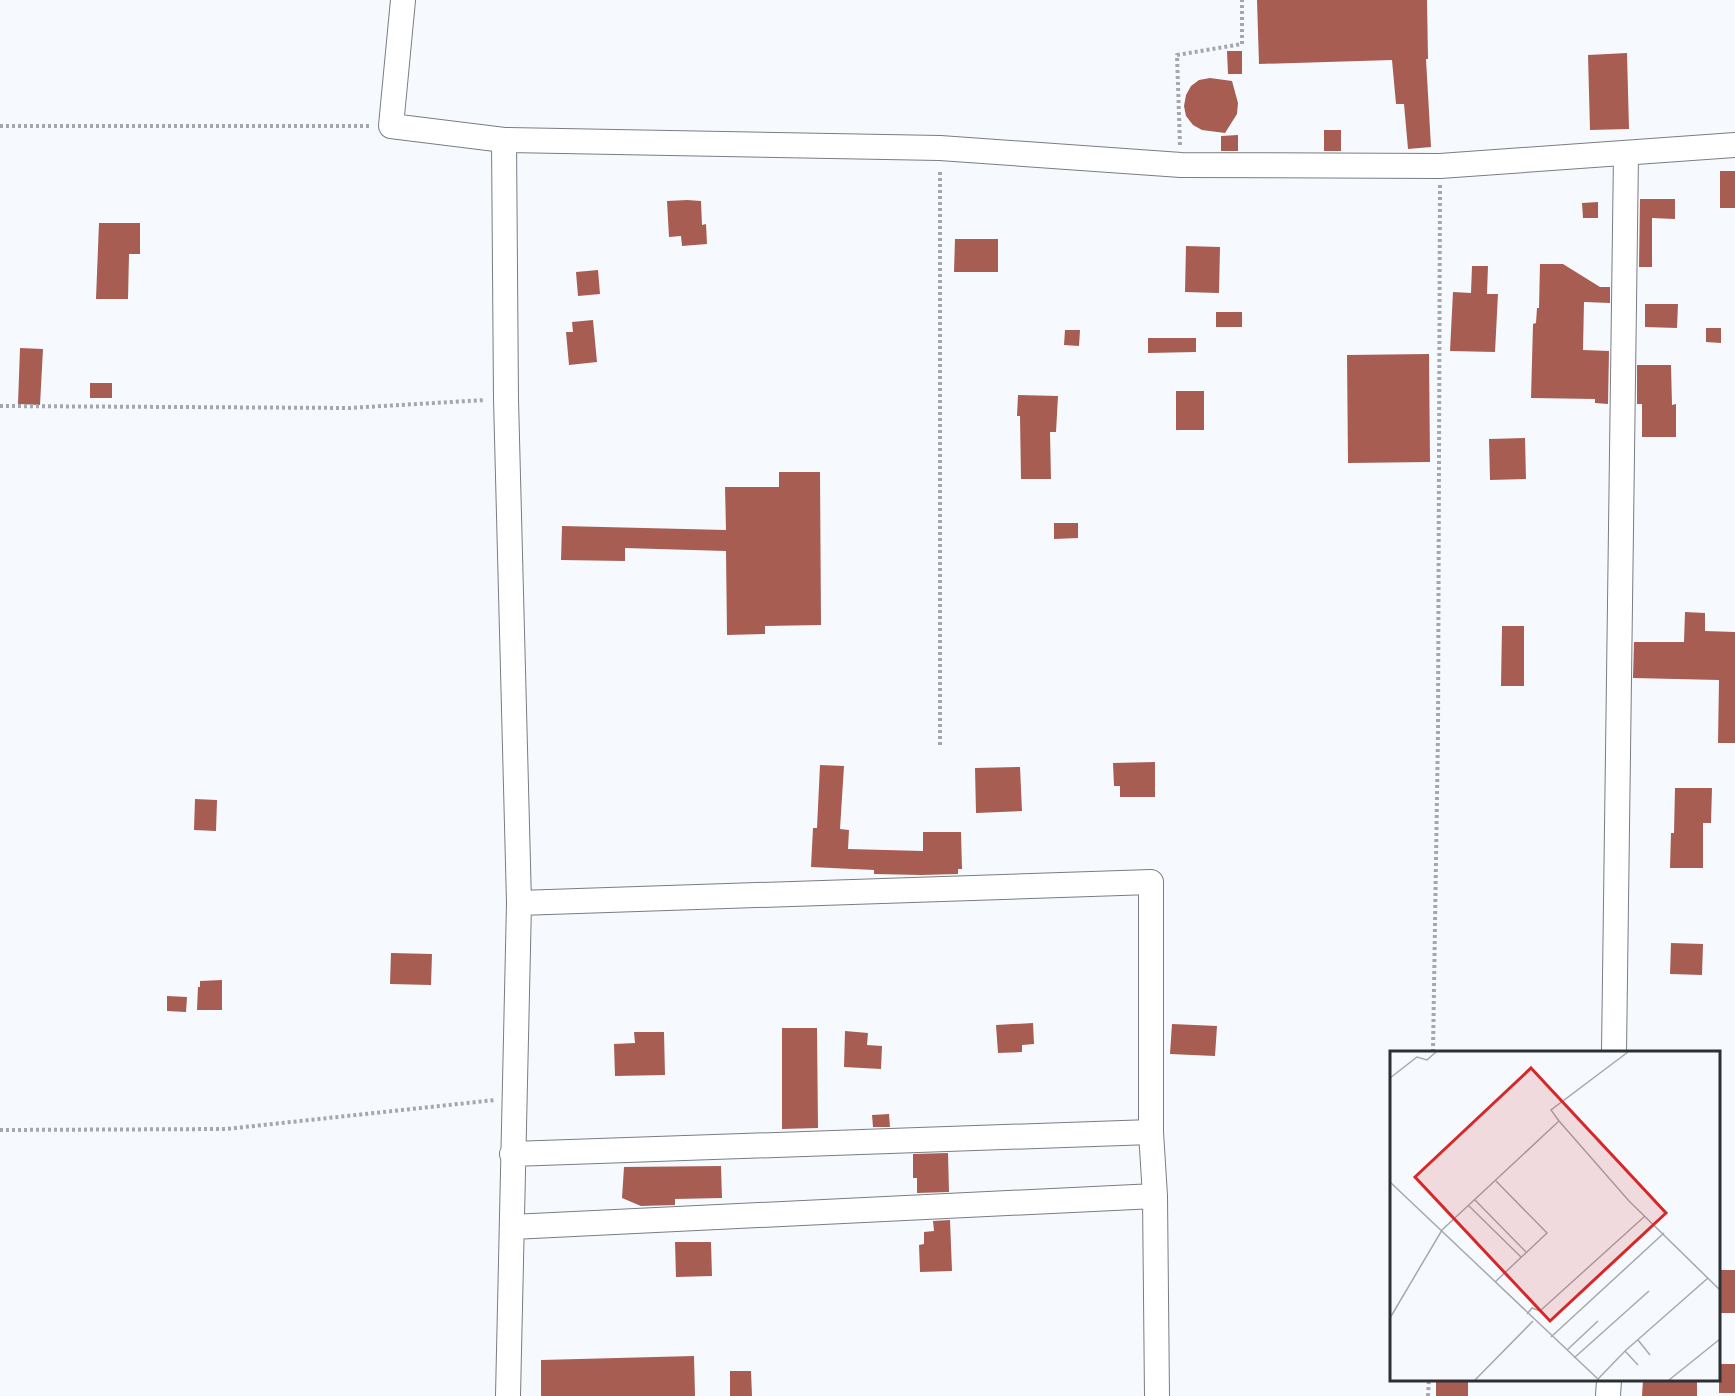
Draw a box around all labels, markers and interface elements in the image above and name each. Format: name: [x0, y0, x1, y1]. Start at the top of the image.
inset map: [1390, 1051, 1720, 1381]

